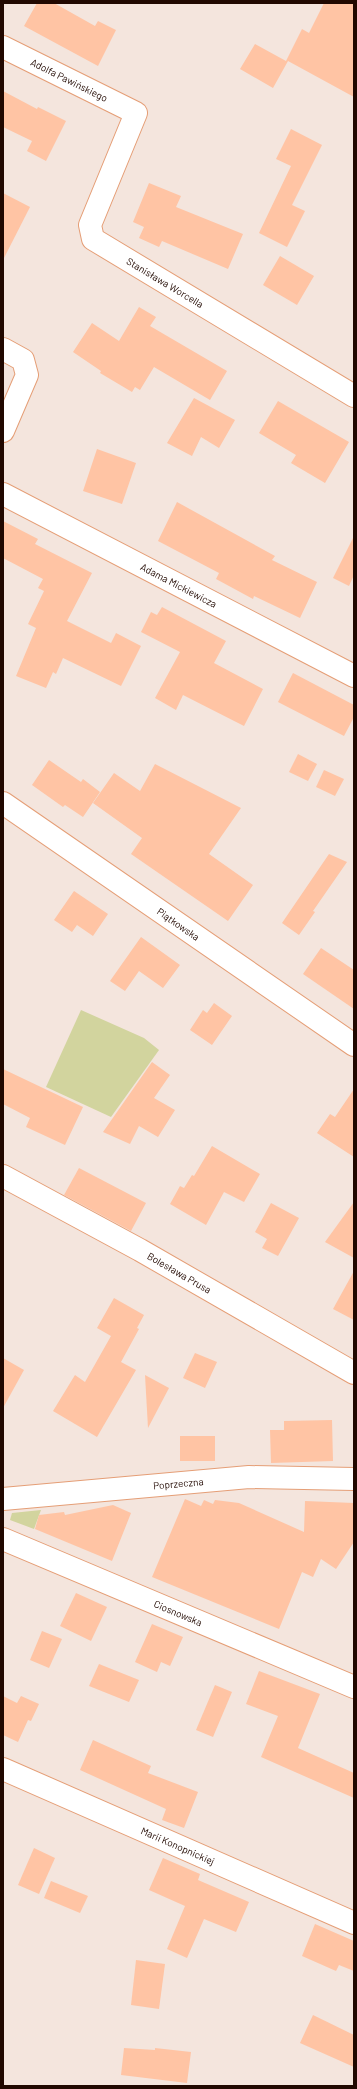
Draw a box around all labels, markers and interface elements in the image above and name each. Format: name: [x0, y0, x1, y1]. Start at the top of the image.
street label: Adolfa Pawińskiego: [29, 56, 110, 104]
street label: Stanisława Worcella: [124, 255, 206, 310]
street label: Adama Mickiewicza: [139, 560, 219, 610]
street label: Piątkowska: [155, 905, 202, 943]
street label: Bolesława Prusa: [145, 1250, 213, 1296]
street label: Poprzeczna: [153, 1475, 204, 1492]
street label: Ciosnowska: [152, 1597, 204, 1628]
street label: Marii Konopnickiej: [139, 1824, 217, 1867]

